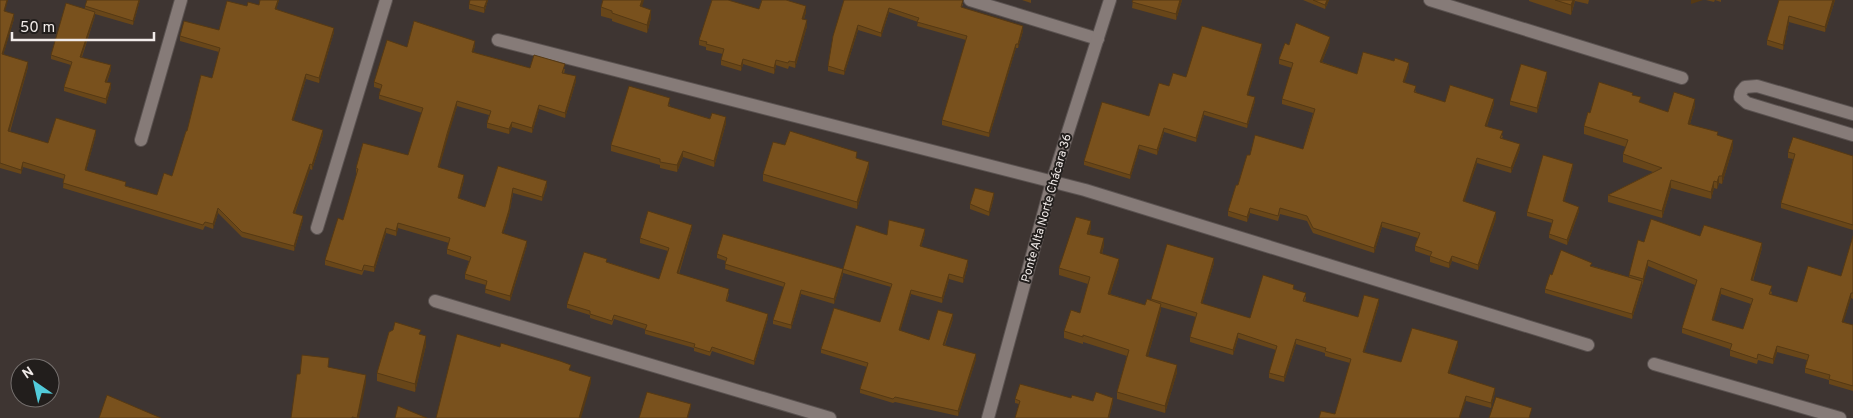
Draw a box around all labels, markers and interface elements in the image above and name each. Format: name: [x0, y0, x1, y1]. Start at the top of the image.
scale bar: [12, 10, 155, 42]
text: 50 m: [20, 19, 55, 38]
street label: Ponte Alta Norte Chácara 36: [1018, 132, 1076, 284]
north arrow: [10, 358, 60, 408]
text: N: [20, 364, 37, 383]

